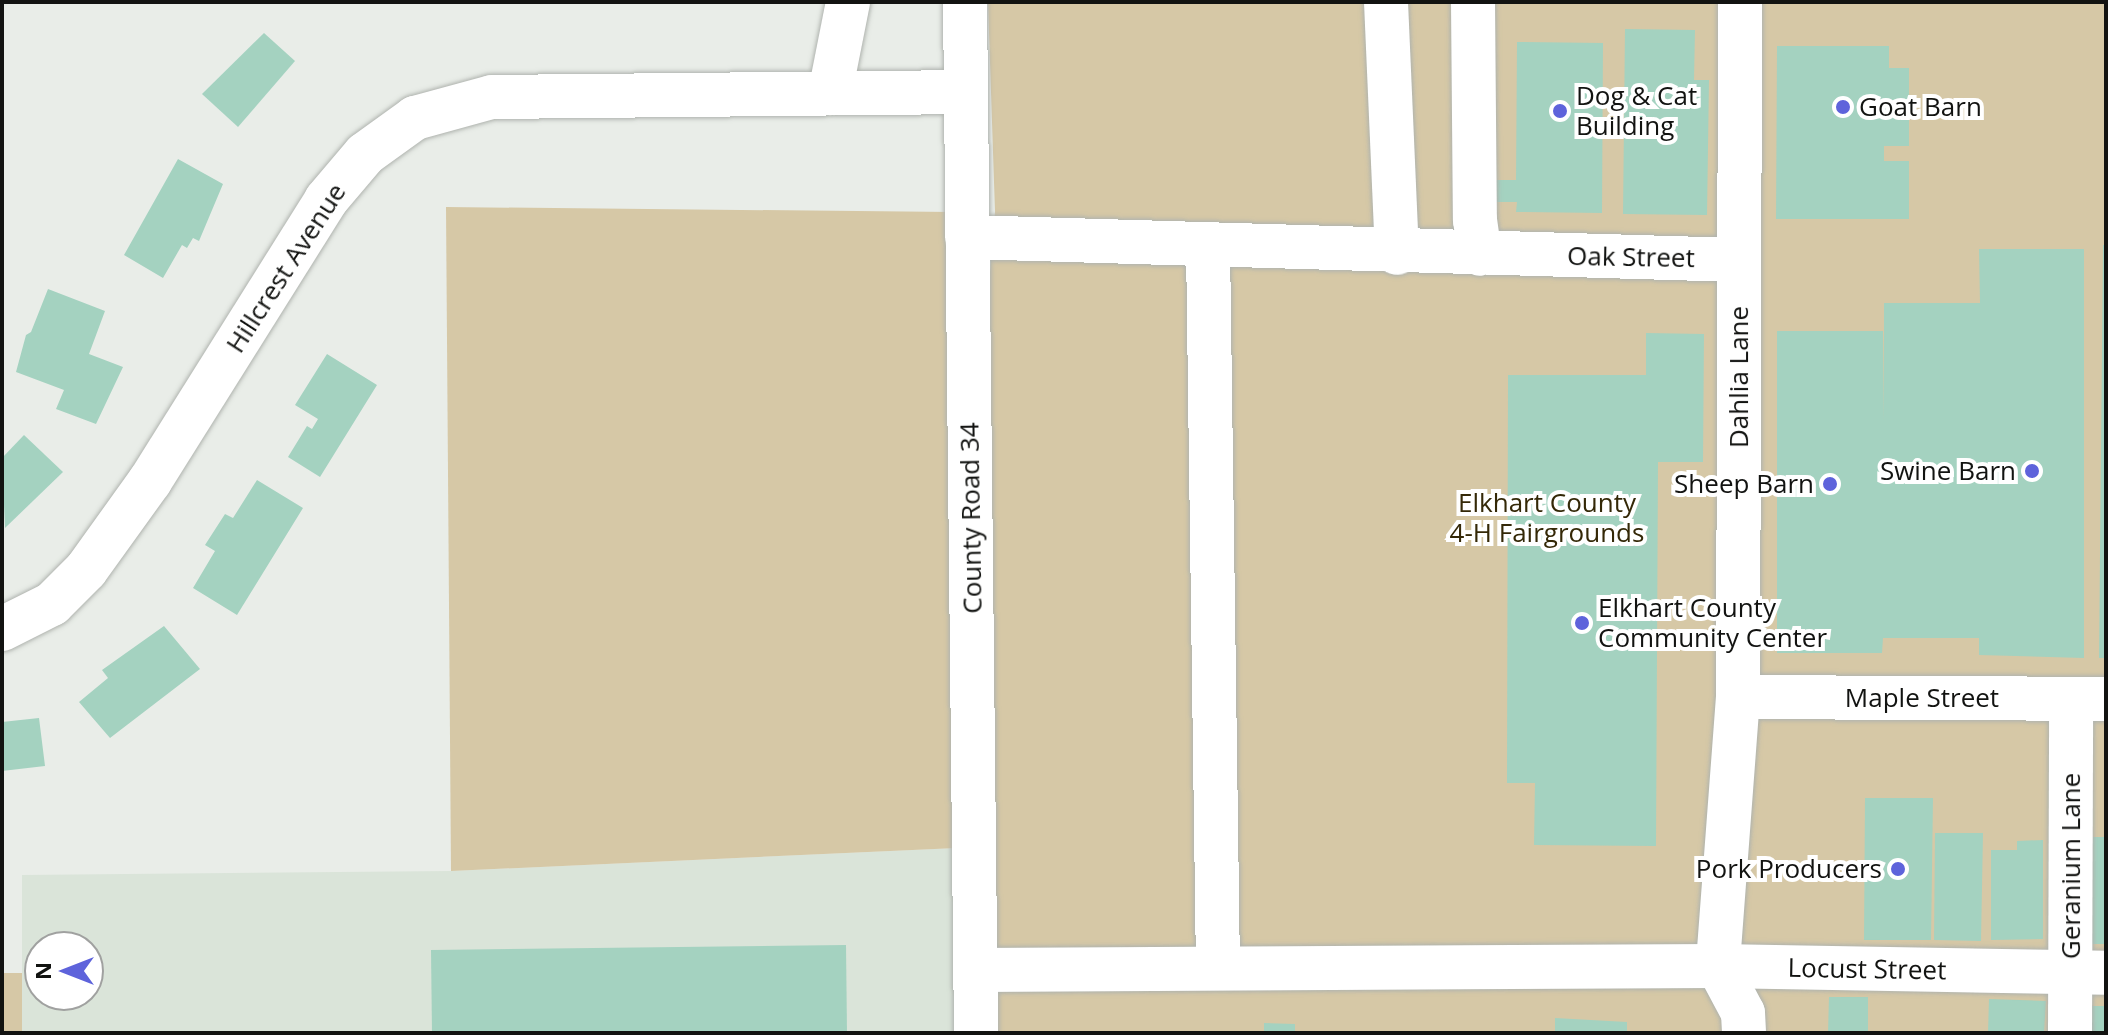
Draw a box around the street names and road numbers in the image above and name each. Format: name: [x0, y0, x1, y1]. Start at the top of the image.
street label: Hillcrest Avenue: [220, 178, 352, 358]
street label: Oak Street: [1567, 240, 1695, 274]
street label: Dahlia Lane: [1723, 306, 1755, 448]
street label: County Road 34: [954, 422, 988, 614]
street label: Maple Street: [1845, 682, 1999, 714]
street label: Geranium Lane: [2055, 773, 2087, 959]
street label: Locust Street: [1787, 952, 1947, 986]

